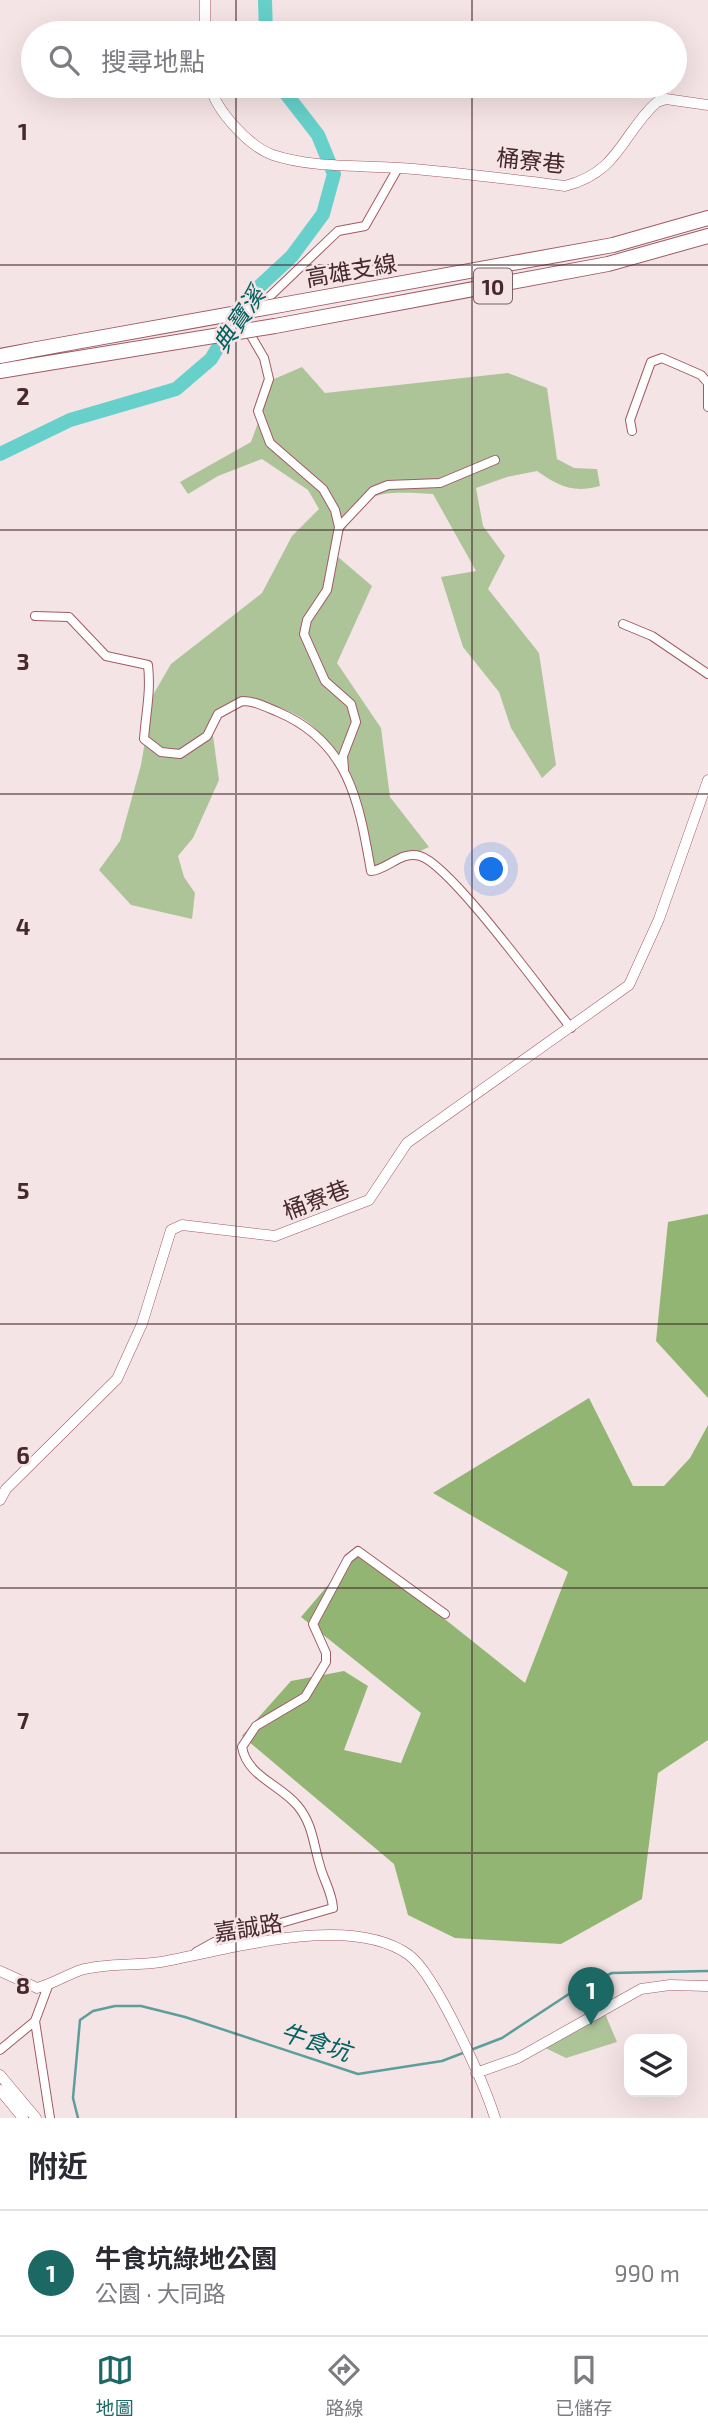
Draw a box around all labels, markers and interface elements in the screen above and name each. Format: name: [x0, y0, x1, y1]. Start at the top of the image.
search box: [21, 21, 687, 98]
icon: search: [45, 41, 83, 79]
text: 搜尋地點: [101, 45, 205, 76]
text: 1: [18, 117, 28, 145]
street label: 桶寮巷: [495, 142, 567, 178]
street label: 高雄支線: [303, 248, 399, 292]
road number: 10: [474, 268, 512, 304]
water label: 典寶溪: [206, 279, 272, 357]
text: 2: [16, 382, 30, 410]
text: 3: [16, 647, 30, 675]
your location: [474, 852, 508, 886]
text: 4: [16, 912, 30, 940]
street label: 桶寮巷: [279, 1174, 353, 1224]
text: 5: [17, 1176, 29, 1204]
text: 6: [16, 1441, 30, 1469]
text: 7: [17, 1706, 29, 1734]
street label: 嘉誠路: [212, 1908, 284, 1946]
pin: 1: [568, 1967, 614, 2025]
text: 8: [16, 1971, 30, 1999]
water label: 牛食坑: [277, 2016, 358, 2067]
map controls: [624, 2034, 687, 2097]
button: layers: [624, 2034, 687, 2097]
text: 附近: [28, 2147, 88, 2183]
text: 牛食坑綠地公園: [95, 2242, 277, 2273]
text: 1: [46, 2259, 56, 2287]
text: 990 m: [615, 2259, 680, 2287]
text: 公園 · 大同路: [95, 2279, 226, 2307]
tab: 地圖: [96, 2351, 134, 2420]
tab: 路線: [325, 2351, 363, 2420]
tab: 已儲存: [555, 2351, 612, 2420]

